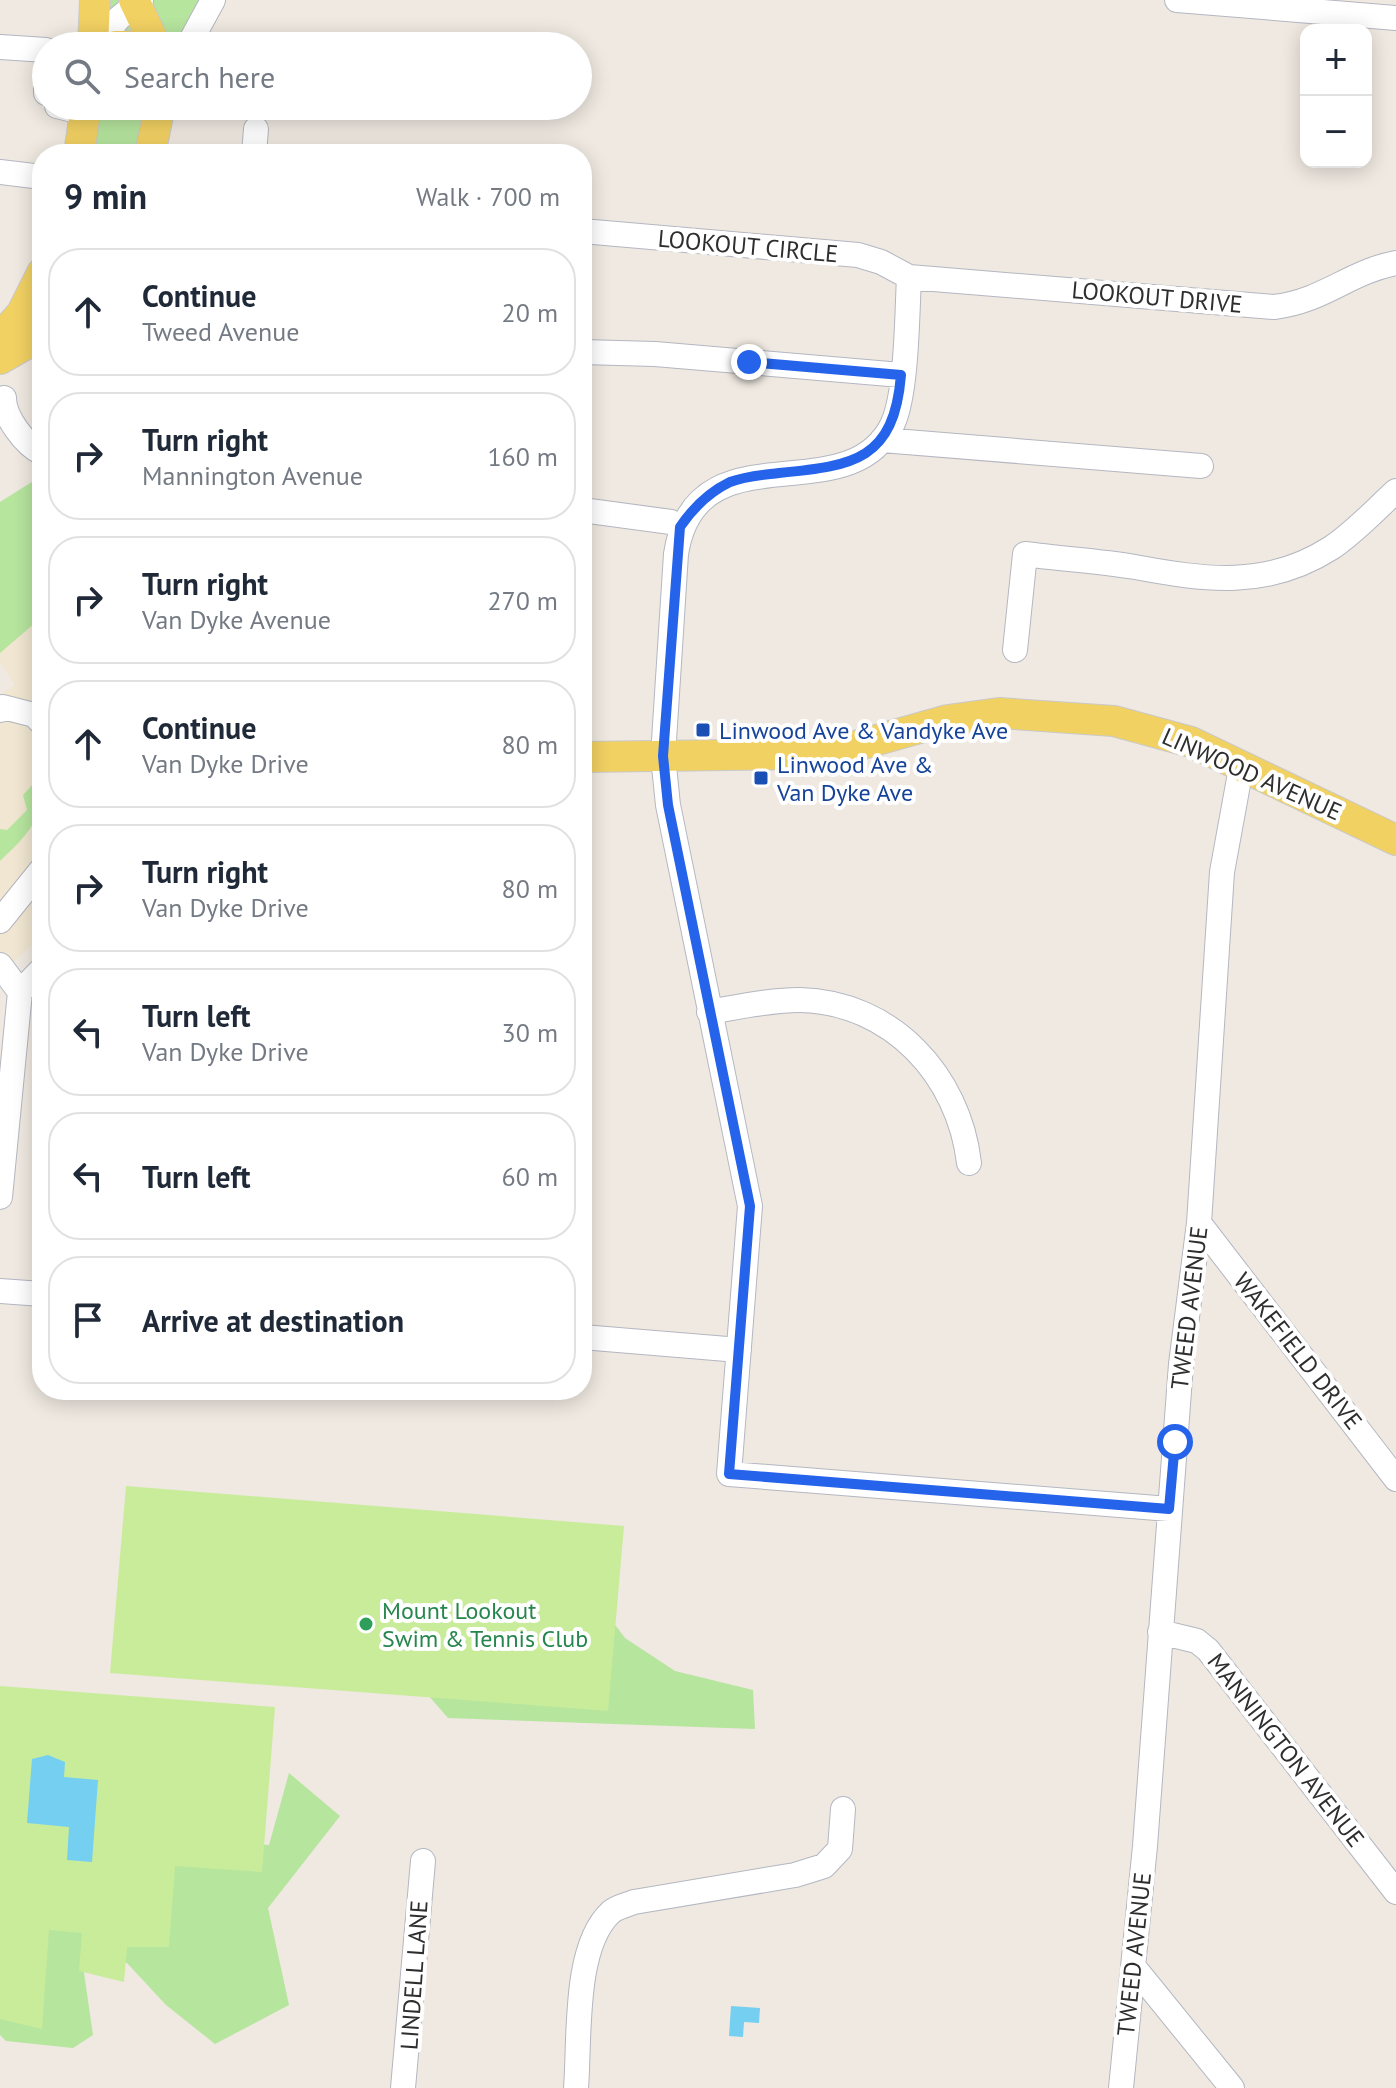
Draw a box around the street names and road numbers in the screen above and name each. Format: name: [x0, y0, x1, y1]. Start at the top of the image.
street label: LOOKOUT CIRCLE: [657, 223, 839, 269]
street label: LOOKOUT DRIVE: [1070, 274, 1244, 320]
street label: LINWOOD AVENUE: [1157, 721, 1347, 827]
street label: TWEED AVENUE: [1164, 1225, 1214, 1391]
street label: WAKEFIELD DRIVE: [1227, 1266, 1369, 1436]
street label: MANNINGTON AVENUE: [1201, 1647, 1371, 1853]
street label: TWEED AVENUE: [1110, 1871, 1158, 2037]
street label: LINDELL LANE: [393, 1899, 435, 2051]

